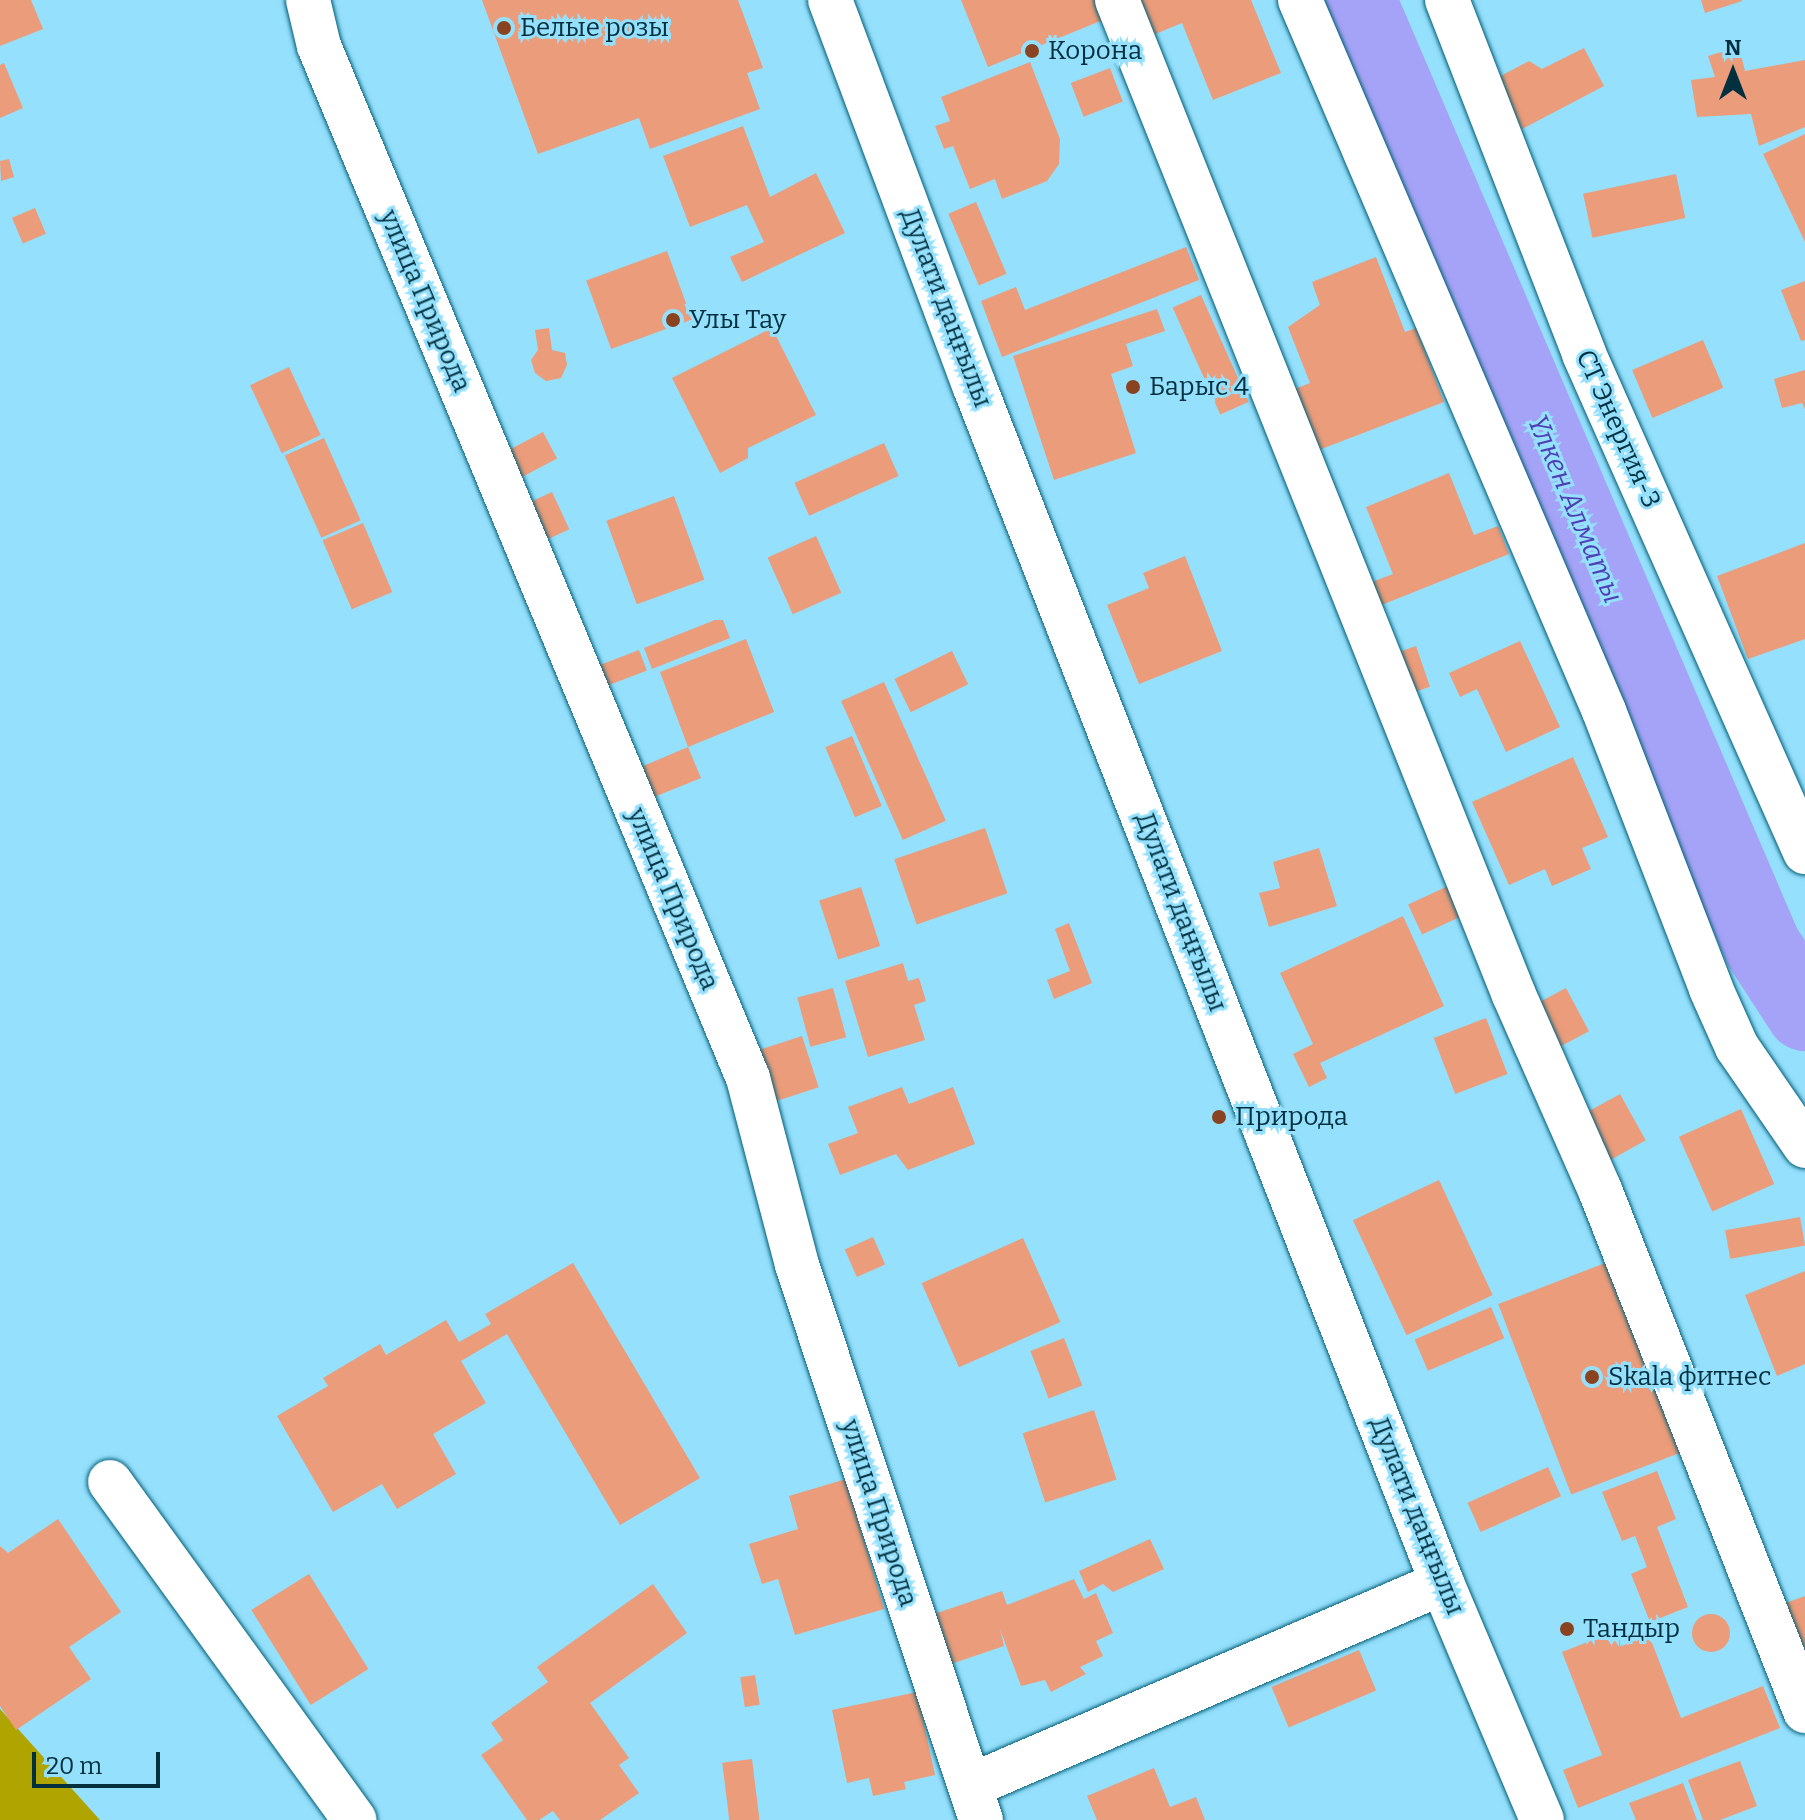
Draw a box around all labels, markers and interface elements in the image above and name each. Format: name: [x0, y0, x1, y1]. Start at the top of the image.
place label: Белые розы: [520, 12, 669, 44]
marker: Белые розы: [495, 19, 513, 37]
north arrow: [1693, 32, 1773, 112]
text: N: [1725, 34, 1741, 61]
place label: Корона: [1048, 35, 1142, 67]
marker: Корона: [1023, 42, 1041, 60]
street label: Дулати даңғылы: [894, 204, 998, 412]
street label: улица Природа: [373, 205, 477, 397]
place label: Улы Тау: [689, 304, 786, 336]
marker: Улы Тау: [664, 311, 682, 329]
street label: СТ Энергия-3: [1569, 345, 1667, 513]
place label: Барыс 4: [1149, 371, 1249, 403]
marker: Барыс 4: [1124, 378, 1142, 396]
water label: Үлкен Алматы: [1520, 410, 1630, 608]
street label: улица Природа: [621, 803, 725, 995]
street label: Дулати даңғылы: [1129, 808, 1233, 1016]
place label: Природа: [1235, 1101, 1348, 1133]
marker: Природа: [1210, 1108, 1228, 1126]
place label: Skala фитнес: [1608, 1361, 1771, 1393]
marker: Skala фитнес: [1583, 1368, 1601, 1386]
street label: Дулати даңғылы: [1363, 1413, 1471, 1619]
street label: улица Природа: [834, 1416, 924, 1610]
place label: Тандыр: [1583, 1613, 1680, 1645]
marker: Тандыр: [1558, 1620, 1576, 1638]
scale bar: [36, 1736, 164, 1786]
text: 20 m: [46, 1752, 102, 1780]

